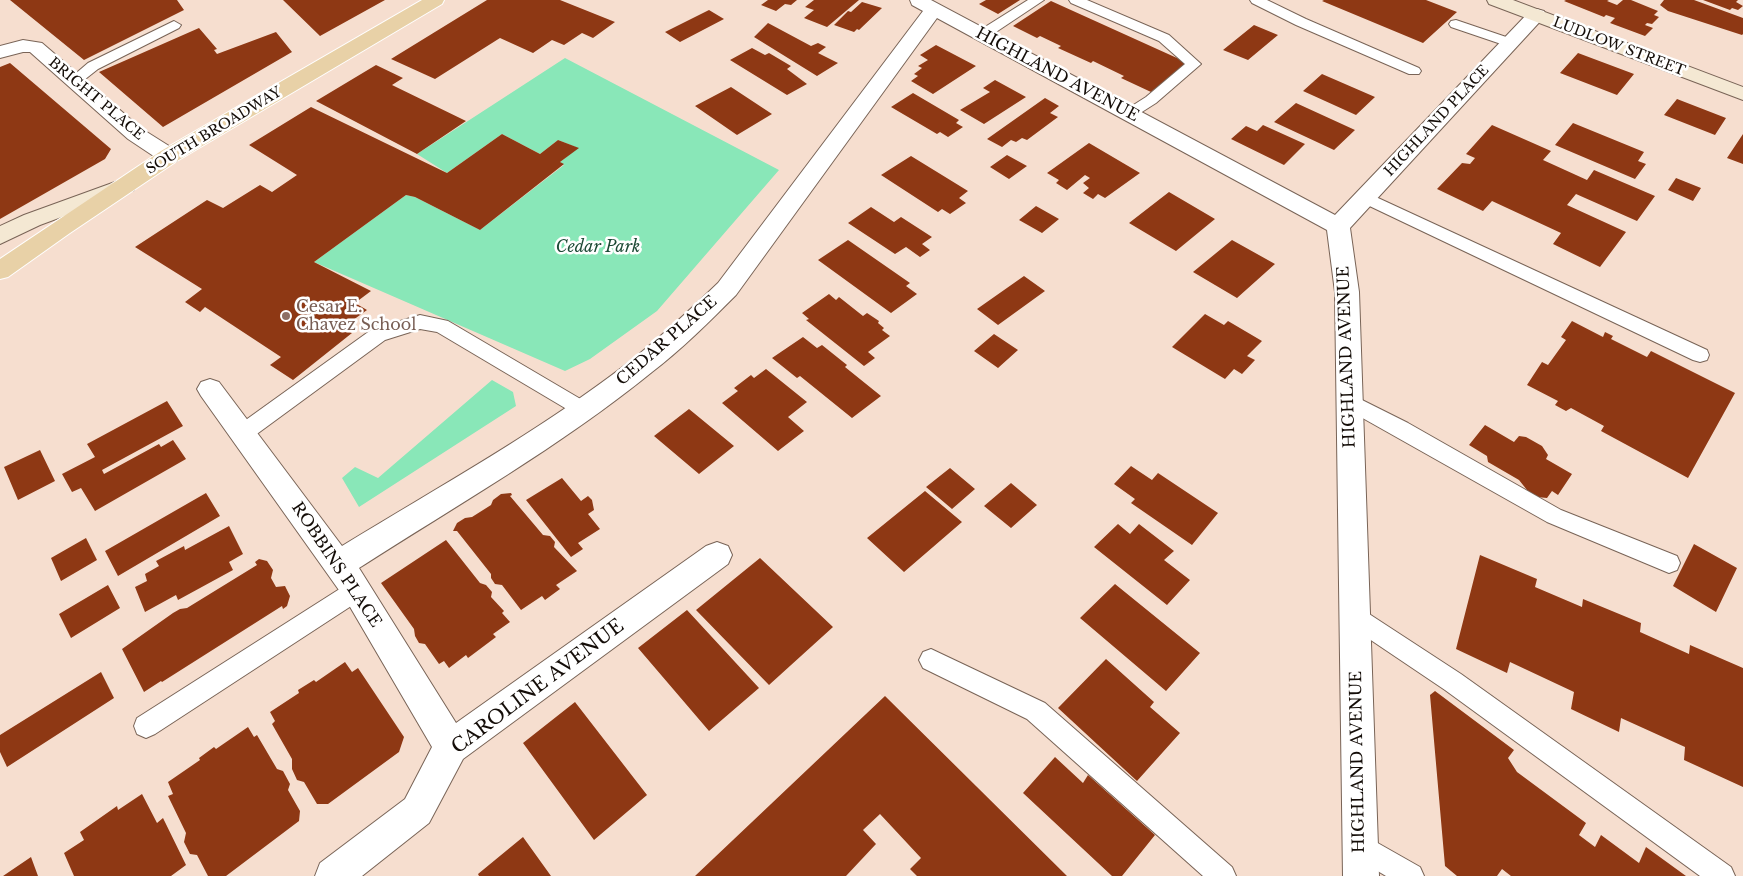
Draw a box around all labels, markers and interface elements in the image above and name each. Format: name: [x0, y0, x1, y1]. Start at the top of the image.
street label: LUDLOW STREET: [1550, 14, 1688, 80]
street label: HIGHLAND AVENUE: [972, 24, 1142, 126]
street label: BRIGHT PLACE: [45, 54, 147, 144]
street label: HIGHLAND PLACE: [1381, 62, 1493, 180]
street label: SOUTH BROADWAY: [143, 84, 285, 178]
park label: Cedar Park: [556, 237, 640, 257]
street label: HIGHLAND AVENUE: [1334, 266, 1360, 448]
street label: CEDAR PLACE: [613, 292, 721, 390]
place label: Cesar E. Chavez School: [296, 297, 416, 335]
marker: Cesar E. Chavez School: [280, 310, 292, 322]
street label: ROBBINS PLACE: [287, 499, 385, 631]
street label: CAROLINE AVENUE: [447, 615, 629, 759]
street label: HIGHLAND AVENUE: [1347, 671, 1369, 853]

